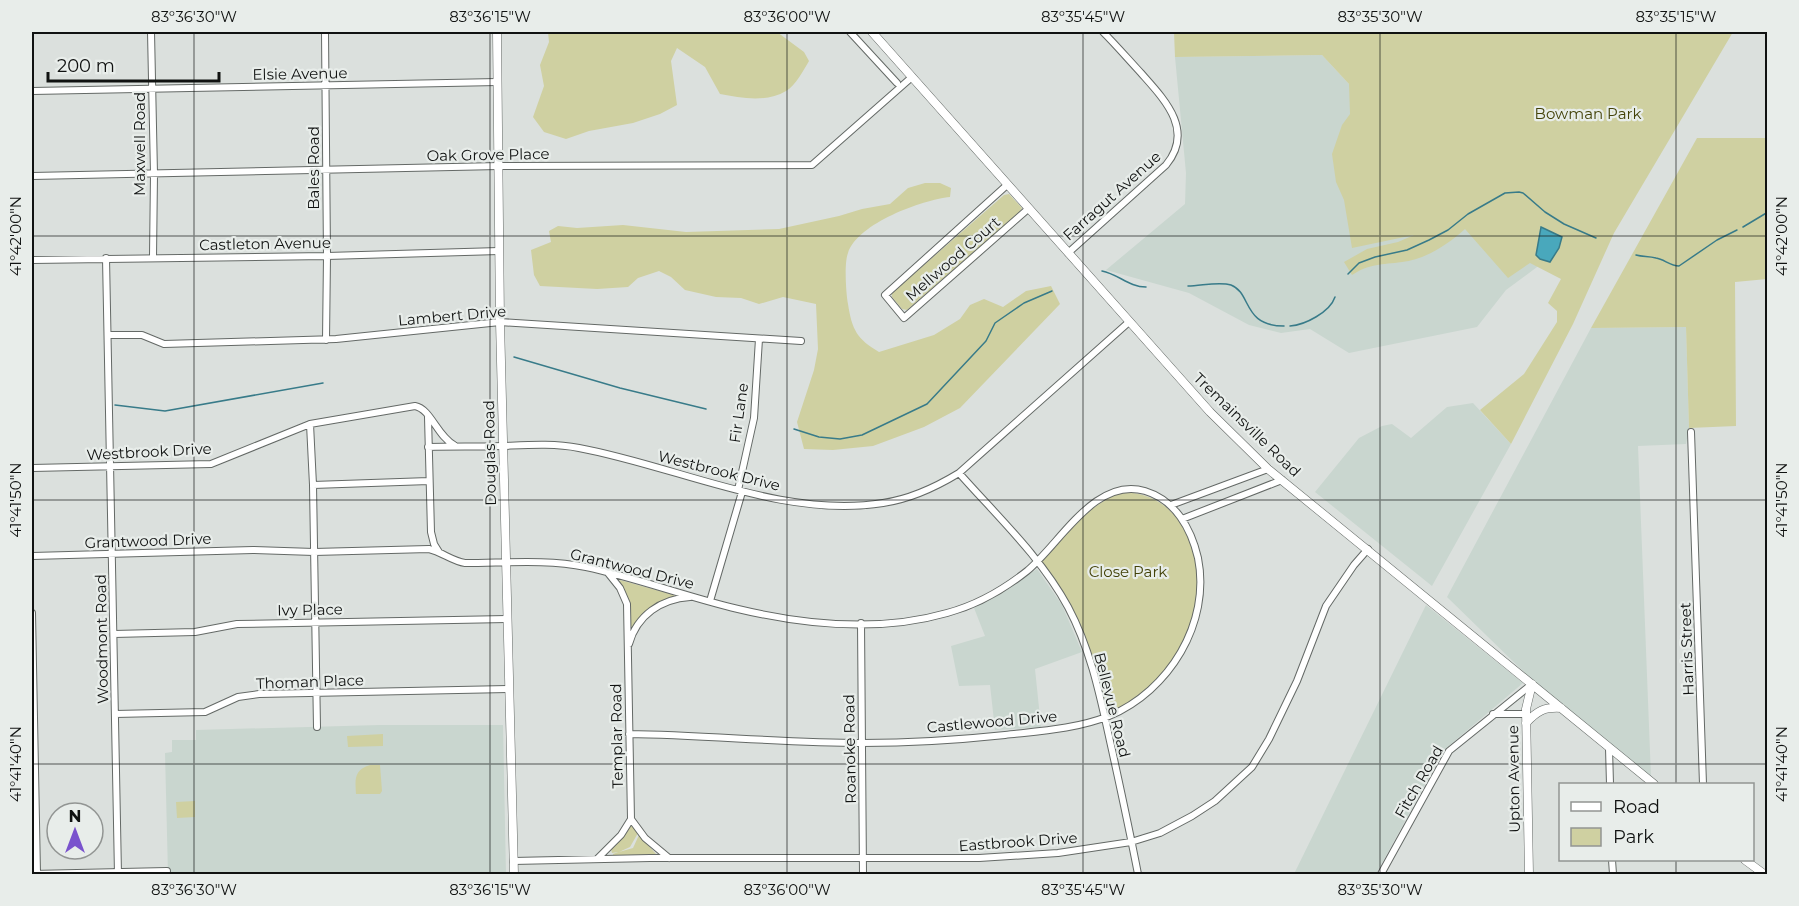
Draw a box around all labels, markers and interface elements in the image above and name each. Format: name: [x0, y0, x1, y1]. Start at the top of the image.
text: 83°36'30"W: [151, 7, 237, 26]
text: 83°36'15"W: [449, 7, 531, 26]
text: 83°36'00"W: [743, 7, 831, 26]
text: 83°35'45"W: [1041, 7, 1125, 26]
text: 83°35'30"W: [1337, 7, 1423, 26]
text: 83°35'15"W: [1635, 7, 1717, 26]
scale bar: [48, 45, 219, 83]
text: 200 m: [57, 55, 115, 77]
street label: Elsie Avenue: [252, 63, 348, 84]
street label: Maxwell Road: [130, 92, 149, 196]
park label: Bowman Park: [1535, 104, 1641, 123]
street label: Bales Road: [304, 126, 323, 210]
street label: Oak Grove Place: [426, 144, 550, 165]
street label: Farragut Avenue: [1059, 147, 1165, 245]
text: 41°42'00"N: [6, 196, 25, 276]
text: 41°42'00"N: [1772, 196, 1791, 276]
street label: Mellwood Court: [901, 212, 1004, 305]
street label: Castleton Avenue: [199, 233, 331, 254]
street label: Lambert Drive: [397, 301, 507, 330]
street label: Tremainsville Road: [1190, 369, 1305, 481]
street label: Fir Lane: [725, 382, 752, 444]
street label: Douglas Road: [479, 400, 500, 506]
street label: Westbrook Drive: [86, 439, 212, 464]
street label: Westbrook Drive: [656, 446, 782, 495]
text: 41°41'50"N: [6, 462, 25, 538]
text: 41°41'50"N: [1772, 462, 1791, 538]
street label: Grantwood Drive: [84, 529, 212, 552]
street label: Grantwood Drive: [568, 544, 696, 593]
park label: Close Park: [1089, 562, 1167, 581]
street label: Woodmont Road: [91, 574, 112, 704]
street label: Ivy Place: [277, 599, 343, 620]
street label: Harris Street: [1675, 602, 1698, 696]
street label: Bellevue Road: [1090, 650, 1135, 759]
street label: Thoman Place: [256, 670, 364, 693]
street label: Templar Road: [606, 683, 627, 789]
street label: Roanoke Road: [839, 694, 860, 804]
street label: Castlewood Drive: [926, 706, 1058, 737]
street label: Upton Avenue: [1503, 725, 1524, 833]
text: 41°41'40"N: [6, 726, 25, 802]
text: 41°41'40"N: [1772, 726, 1791, 802]
street label: Fitch Road: [1390, 742, 1447, 821]
legend: [1559, 783, 1754, 861]
text: Road: [1613, 796, 1660, 818]
north arrow: [45, 801, 105, 861]
text: N: [69, 807, 81, 826]
text: Park: [1613, 826, 1654, 848]
street label: Eastbrook Drive: [958, 828, 1078, 855]
text: 83°36'30"W: [151, 880, 237, 899]
text: 83°36'15"W: [449, 880, 531, 899]
text: 83°36'00"W: [743, 880, 831, 899]
text: 83°35'45"W: [1041, 880, 1125, 899]
text: 83°35'30"W: [1337, 880, 1423, 899]

